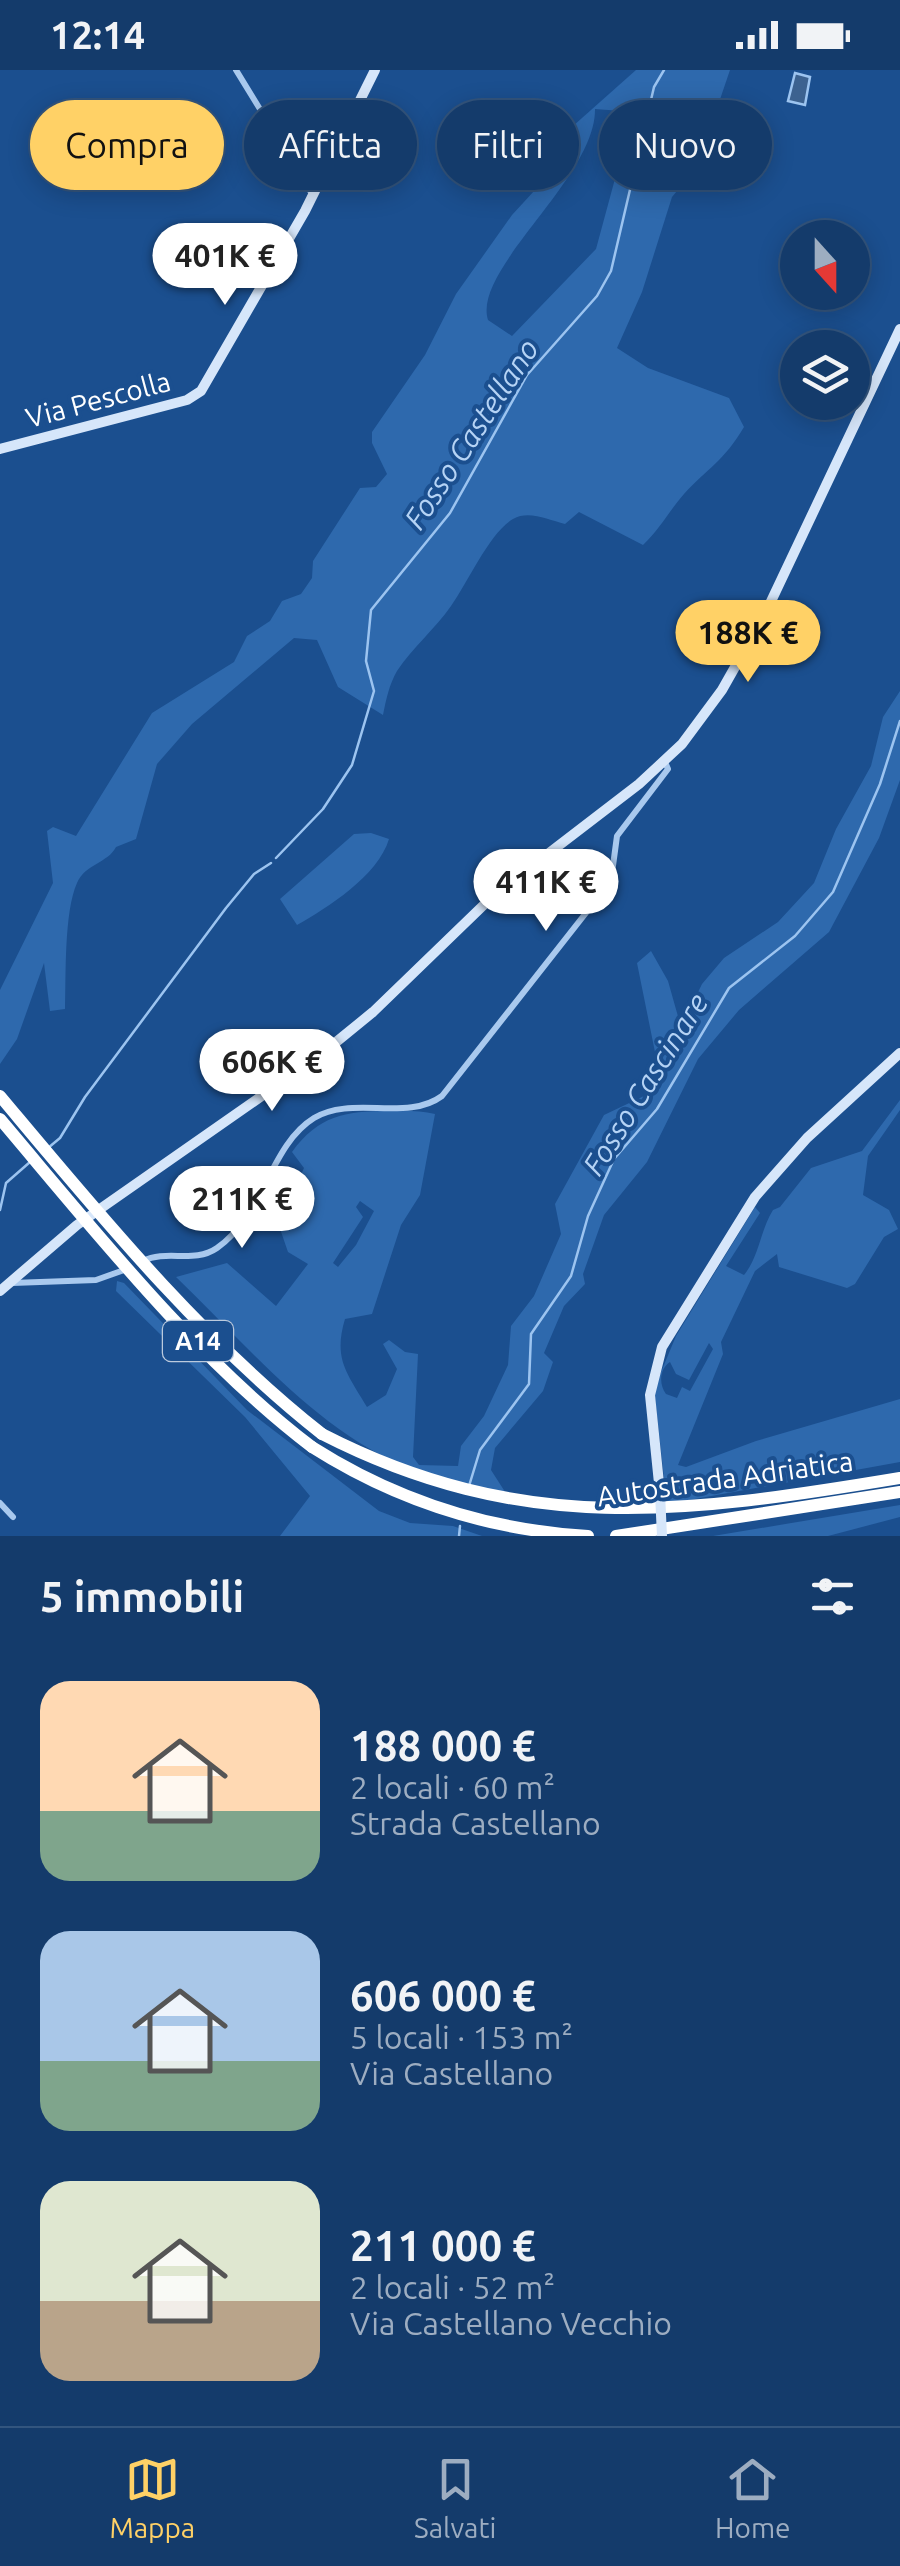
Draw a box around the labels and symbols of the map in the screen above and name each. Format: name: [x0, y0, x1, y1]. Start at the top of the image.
north arrow: [780, 220, 870, 310]
pin: 401K €: [144, 223, 306, 308]
water label: Fosso Castellano: [397, 333, 545, 535]
street label: Via Pescolla: [22, 365, 174, 433]
pin: 188K €: [667, 600, 829, 685]
pin: 411K €: [465, 849, 627, 934]
water label: Fosso Cascinare: [576, 987, 714, 1181]
pin: 606K €: [191, 1029, 353, 1114]
pin: 211K €: [161, 1166, 323, 1251]
road number: A14: [163, 1321, 233, 1361]
street label: Autostrada Adriatica: [595, 1445, 855, 1511]

